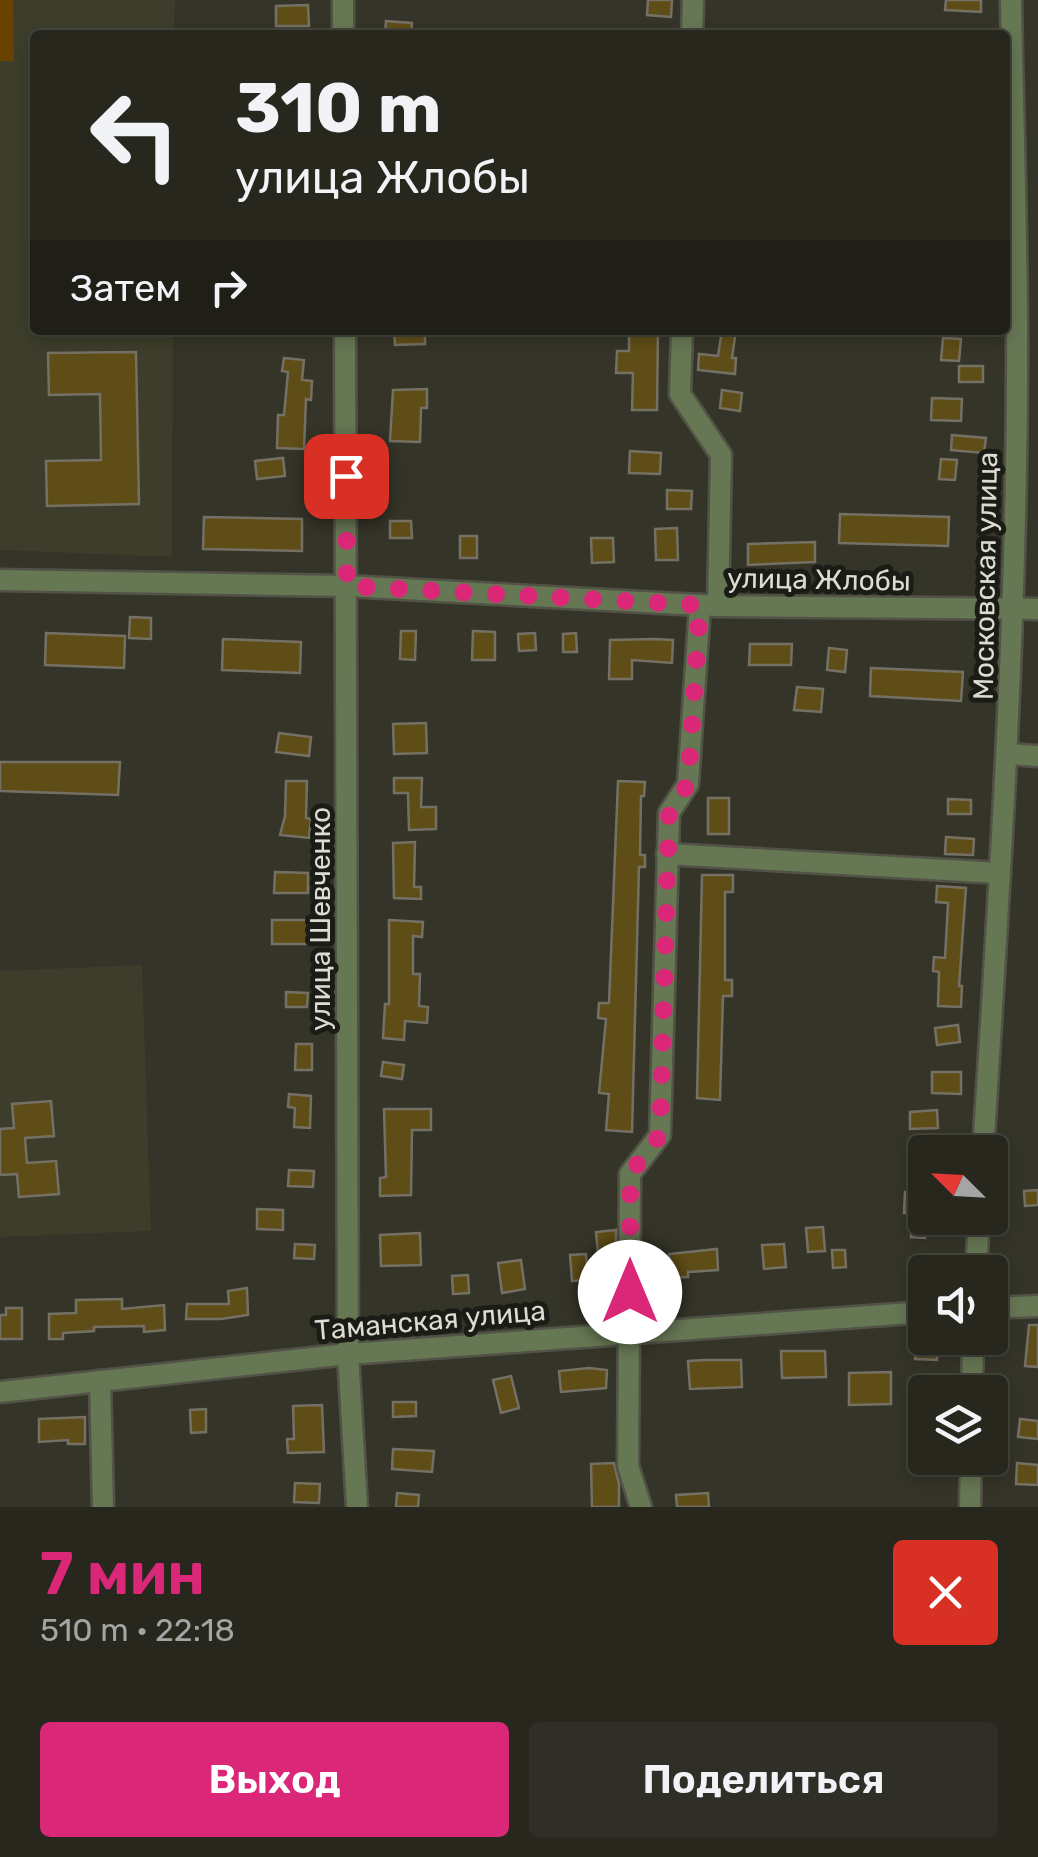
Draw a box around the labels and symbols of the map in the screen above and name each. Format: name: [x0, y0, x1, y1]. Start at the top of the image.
pin: [304, 434, 389, 519]
street label: Московская улица: [967, 452, 1004, 701]
street label: улица Жлобы: [727, 561, 911, 598]
street label: улица Шевченко: [304, 807, 337, 1031]
north arrow: [908, 1135, 1008, 1235]
position arrow: [578, 1240, 682, 1344]
street label: Таманская улица: [313, 1294, 547, 1347]

